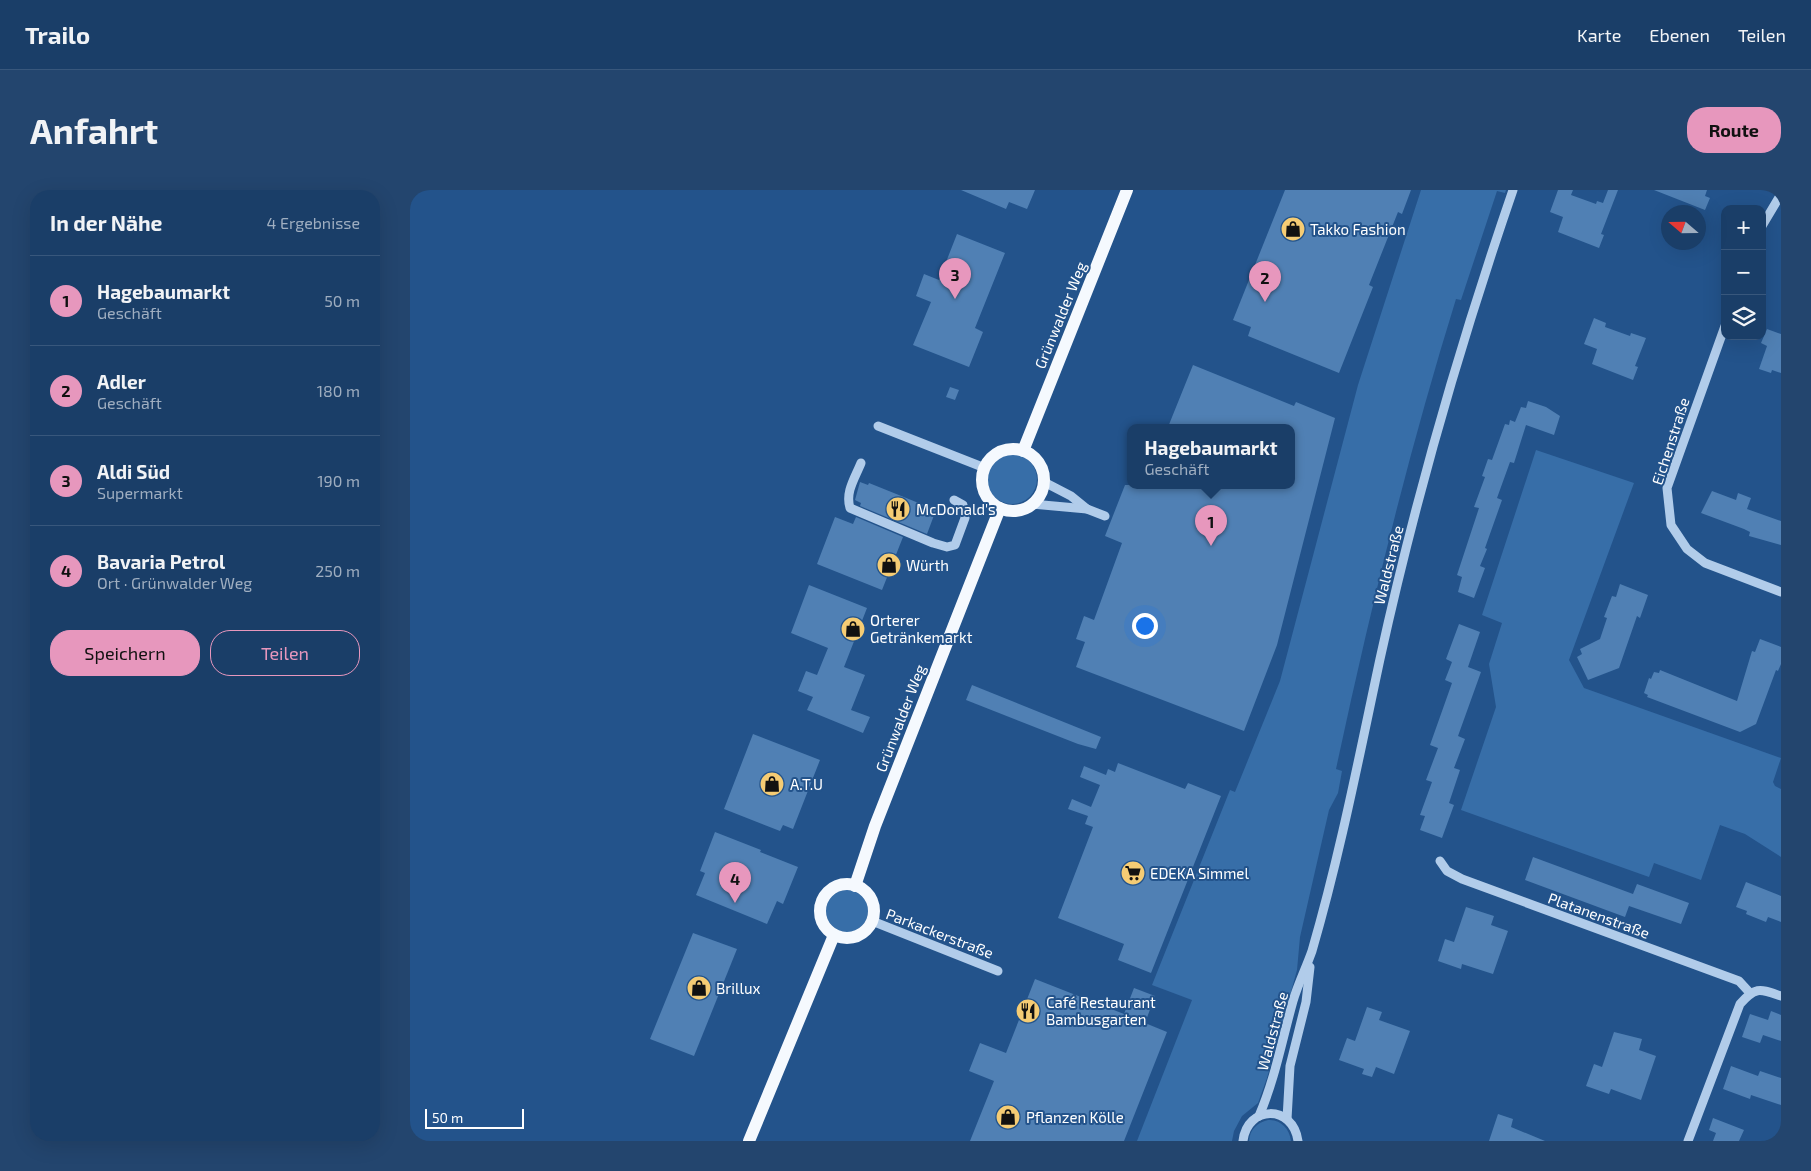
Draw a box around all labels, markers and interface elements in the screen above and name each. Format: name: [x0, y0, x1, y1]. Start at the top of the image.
text: Trailo: [25, 20, 90, 49]
text: Karte: [1577, 24, 1621, 46]
text: Ebenen: [1649, 24, 1710, 46]
text: Teilen: [1738, 24, 1786, 46]
button: Route: [1687, 107, 1781, 153]
text: Anfahrt: [30, 109, 158, 151]
north arrow: [1661, 205, 1706, 250]
map controls: [1721, 205, 1766, 340]
button: +: [1721, 205, 1766, 250]
text: In der Nähe: [50, 210, 162, 235]
text: 4 Ergebnisse: [267, 213, 360, 232]
shop icon: Takko Fashion: [1280, 216, 1306, 242]
place label: Takko Fashion: [1310, 220, 1406, 238]
button: −: [1721, 250, 1766, 295]
pin: 3: [939, 258, 971, 299]
street label: Grünwalder Weg: [1030, 258, 1090, 371]
pin: 2: [1249, 261, 1281, 302]
text: Hagebaumarkt: [97, 280, 230, 303]
text: 1: [63, 291, 69, 310]
text: 50 m: [324, 291, 360, 310]
button: layers: [1721, 295, 1766, 340]
text: Geschäft: [97, 303, 162, 322]
text: Adler: [97, 370, 146, 393]
text: 2: [61, 381, 71, 400]
text: 180 m: [317, 381, 360, 400]
text: Geschäft: [97, 393, 162, 412]
street label: Eichenstraße: [1647, 395, 1693, 487]
popup: [1127, 424, 1295, 489]
text: Hagebaumarkt: [1144, 436, 1278, 459]
text: Geschäft: [1144, 459, 1209, 478]
text: Aldi Süd: [97, 460, 170, 483]
text: 3: [61, 471, 71, 490]
text: 190 m: [317, 471, 360, 490]
text: Supermarkt: [97, 483, 183, 502]
restaurant icon: McDonald's: [885, 496, 911, 522]
place label: McDonald's: [916, 500, 996, 518]
pin: 1: [1195, 505, 1227, 546]
street label: Waldstraße: [1369, 523, 1407, 607]
text: Bavaria Petrol: [97, 550, 225, 573]
shop icon: Würth: [876, 552, 902, 578]
place label: Würth: [906, 556, 949, 574]
text: 4: [61, 561, 71, 580]
text: 250 m: [315, 561, 360, 580]
text: Ort · Grünwalder Weg: [97, 573, 252, 592]
place label: Orterer Getränkemarkt: [870, 611, 973, 646]
your location: [1132, 613, 1158, 639]
shop icon: Orterer Getränkemarkt: [840, 616, 866, 642]
button: Speichern: [50, 630, 200, 676]
button: Teilen: [210, 630, 360, 676]
street label: Grünwalder Weg: [871, 661, 929, 774]
shop icon: A.T.U: [759, 771, 785, 797]
place label: A.T.U: [790, 775, 823, 793]
supermarket icon: EDEKA Simmel: [1120, 860, 1146, 886]
pin: 4: [719, 862, 751, 903]
place label: EDEKA Simmel: [1150, 864, 1249, 882]
street label: Platanenstraße: [1546, 888, 1652, 942]
street label: Parkackerstraße: [884, 904, 996, 962]
shop icon: Brillux: [686, 975, 712, 1001]
place label: Brillux: [716, 979, 760, 997]
street label: Waldstraße: [1253, 990, 1291, 1072]
place label: Café Restaurant Bambusgarten: [1046, 993, 1156, 1028]
restaurant icon: Café Restaurant Bambusgarten: [1015, 998, 1041, 1024]
shop icon: Pflanzen Kölle: [995, 1104, 1021, 1130]
scale bar: [425, 1106, 524, 1129]
place label: Pflanzen Kölle: [1026, 1108, 1124, 1126]
text: 50 m: [432, 1109, 463, 1126]

